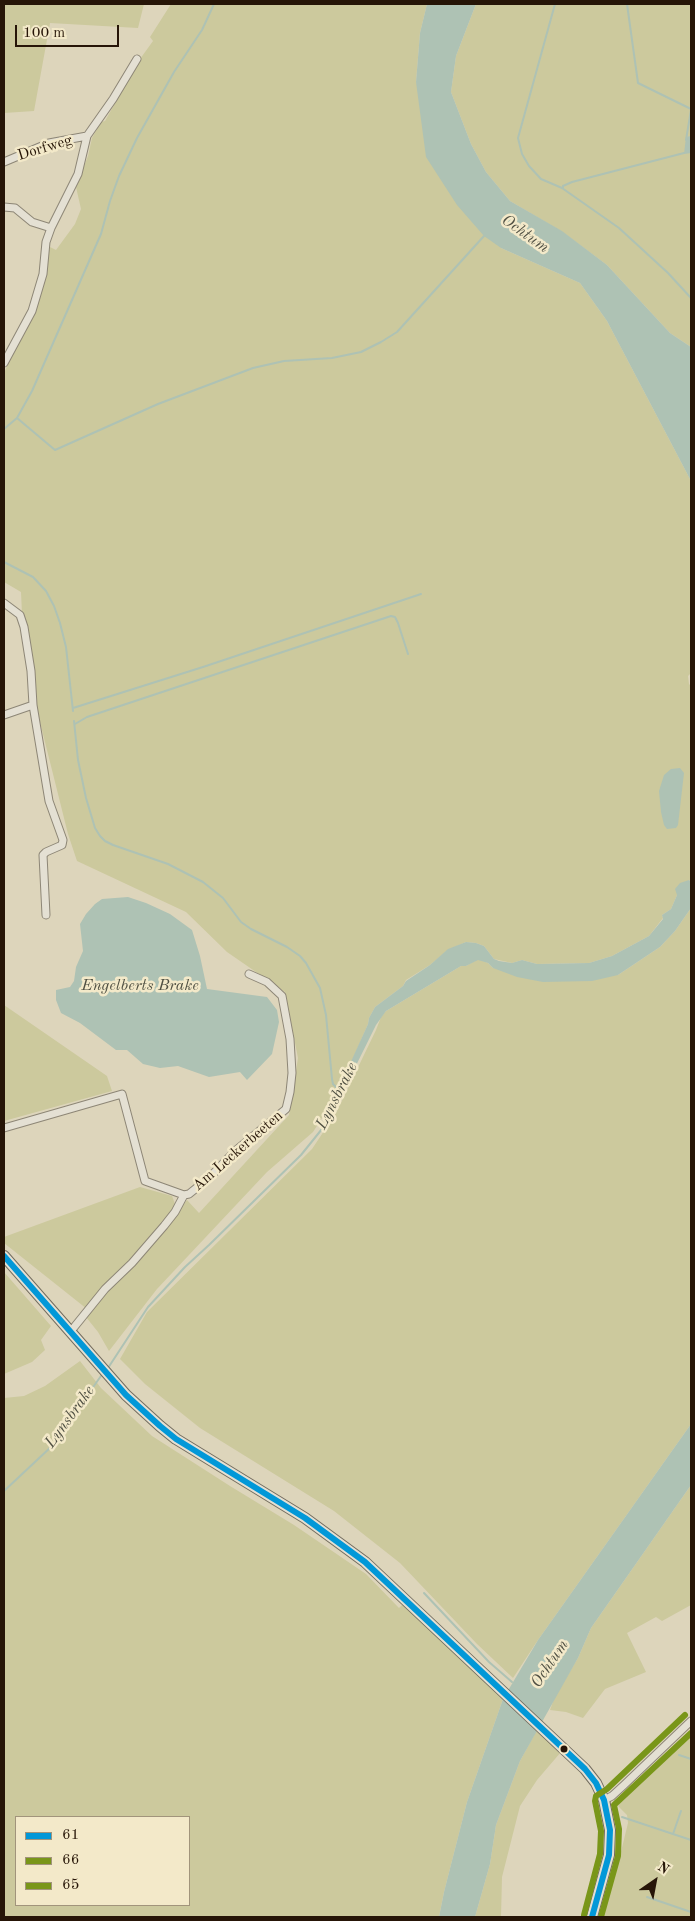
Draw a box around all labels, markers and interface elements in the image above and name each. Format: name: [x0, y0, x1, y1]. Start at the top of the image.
scale bar: [18, 15, 121, 47]
text: 100 m: [23, 26, 65, 41]
street label: Dorfweg: [16, 131, 74, 165]
water label: Ochtum: [498, 211, 552, 257]
water label: Engelberts Brake: [81, 976, 199, 996]
water label: Lynsbrake: [312, 1059, 362, 1133]
street label: Am Leckerbeeten: [189, 1107, 287, 1195]
water label: Lynsbrake: [41, 1382, 99, 1452]
water label: Ochtum: [527, 1636, 573, 1692]
unlabelled marker: [559, 1744, 569, 1754]
legend: [15, 1816, 190, 1906]
text: 61: [62, 1828, 79, 1843]
text: 66: [62, 1853, 79, 1868]
north arrow: [630, 1856, 680, 1906]
text: N: [655, 1860, 671, 1877]
text: 65: [62, 1878, 79, 1893]

